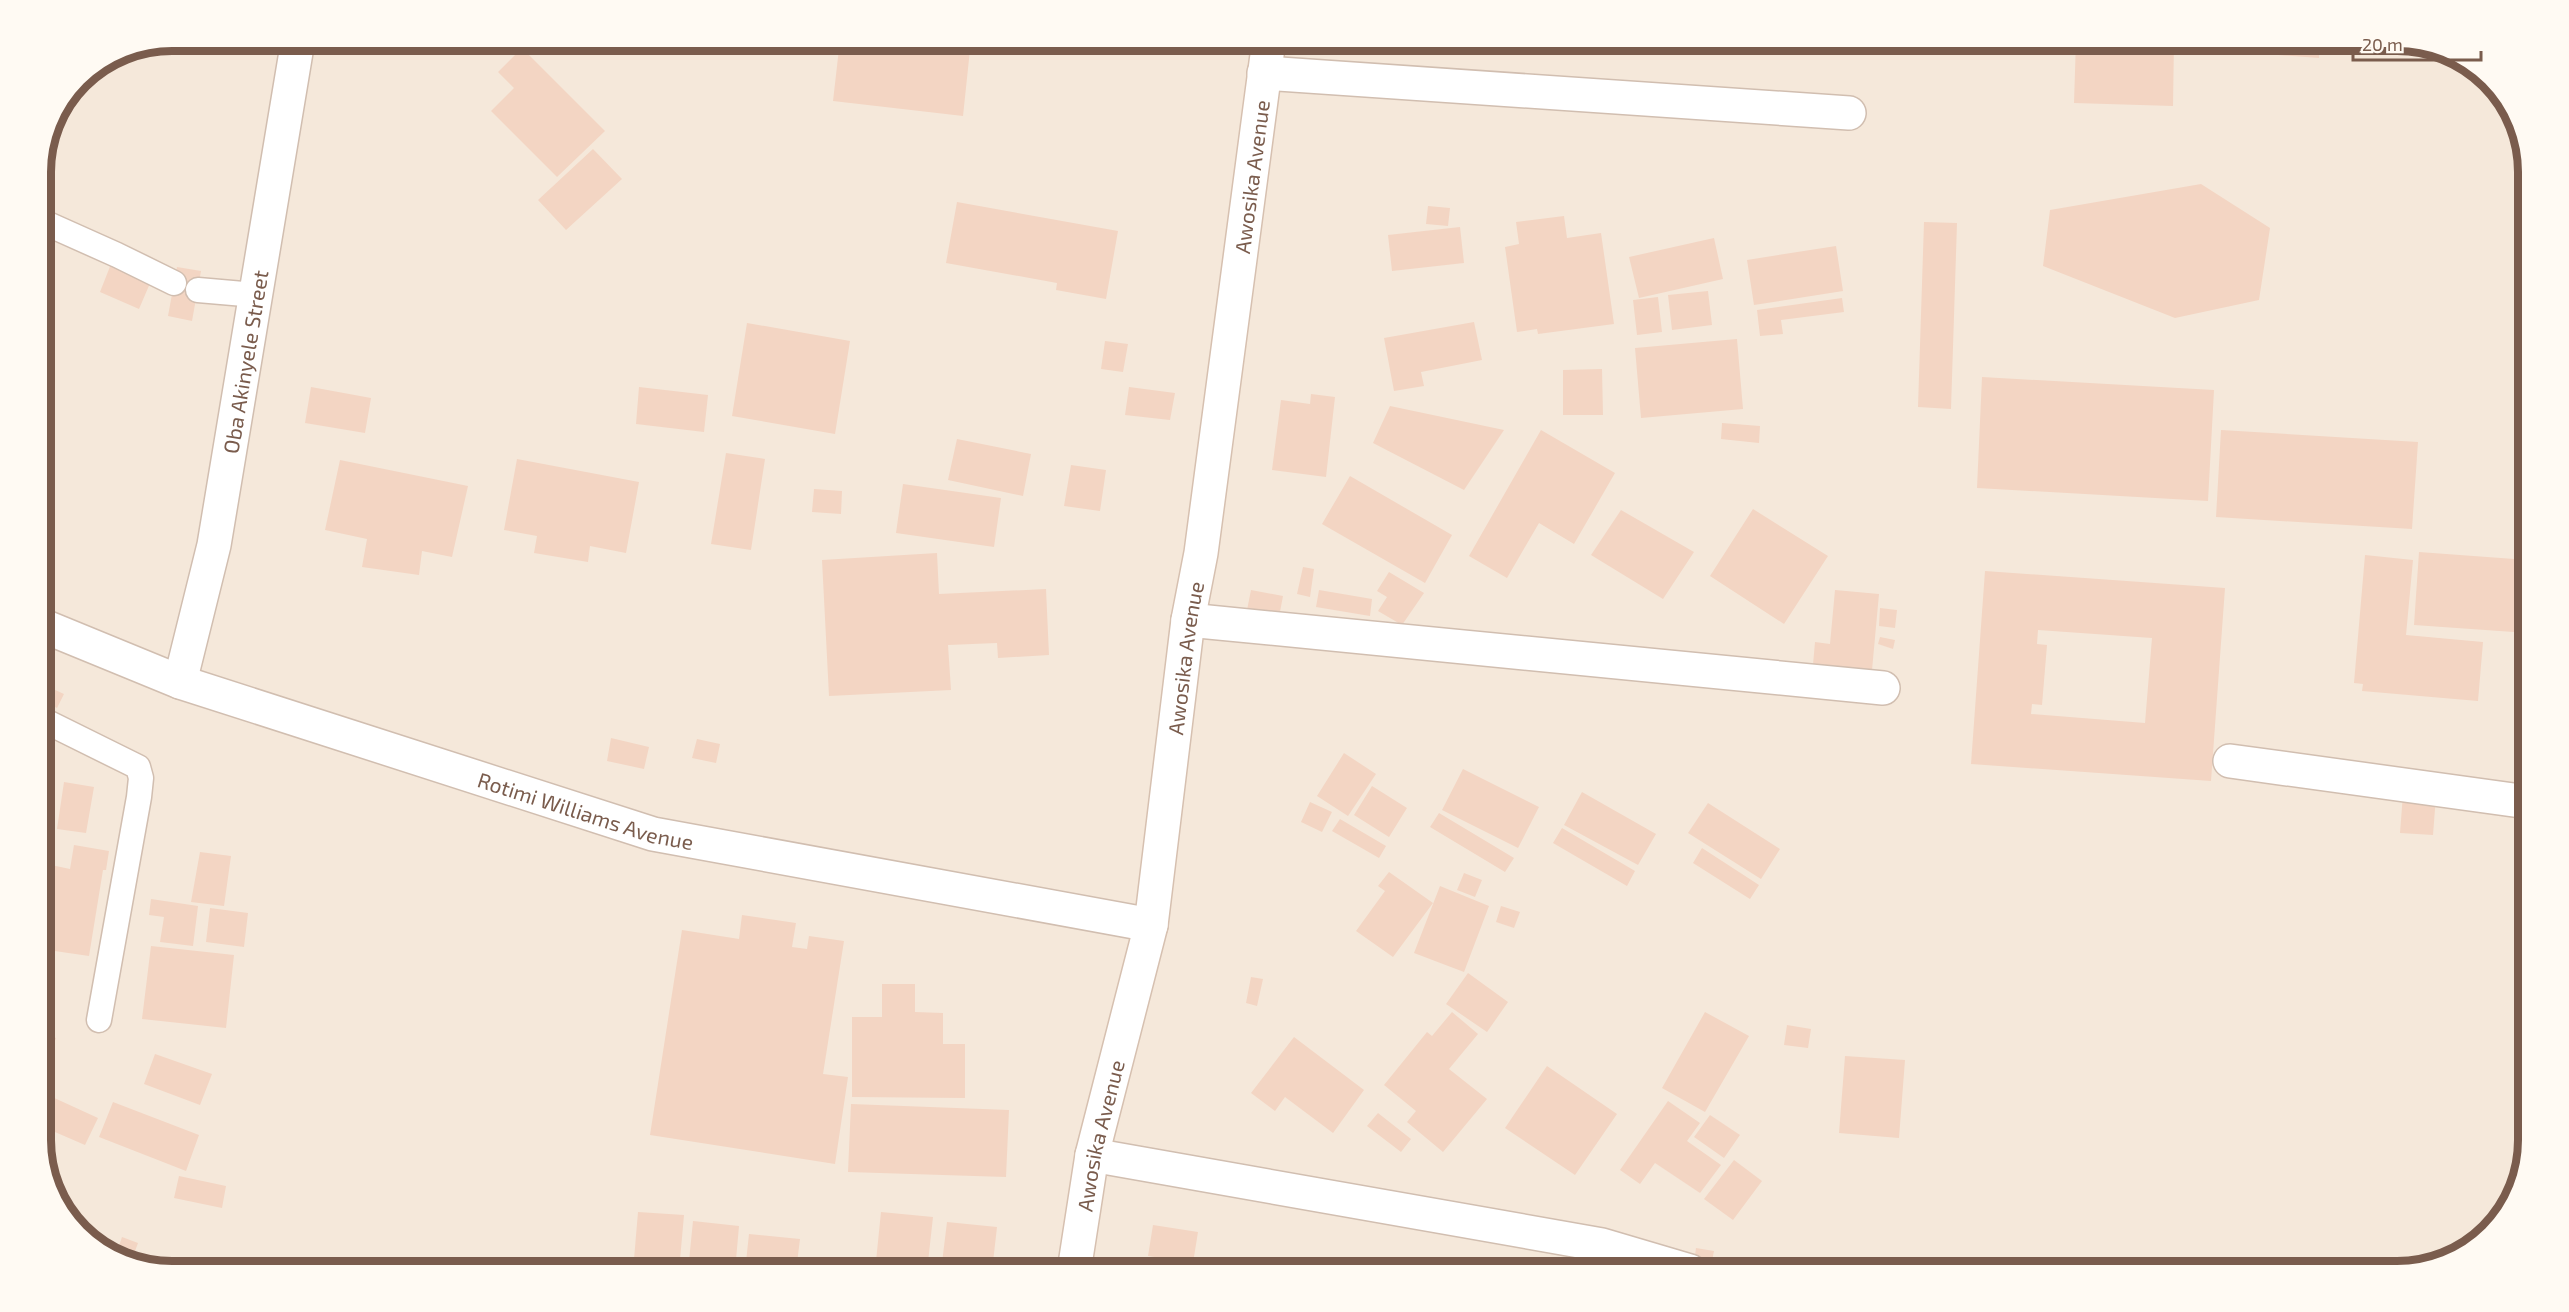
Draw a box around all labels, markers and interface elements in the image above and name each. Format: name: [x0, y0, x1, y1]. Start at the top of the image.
scale bar: [2353, 24, 2480, 62]
text: 20 m: [2362, 33, 2403, 55]
street label: Awosika Avenue: [1228, 98, 1273, 255]
street label: Oba Akinyele Street: [217, 268, 272, 455]
street label: Awosika Avenue: [1162, 579, 1208, 736]
street label: Rotimi Williams Avenue: [475, 766, 696, 854]
street label: Awosika Avenue: [1071, 1057, 1128, 1213]

